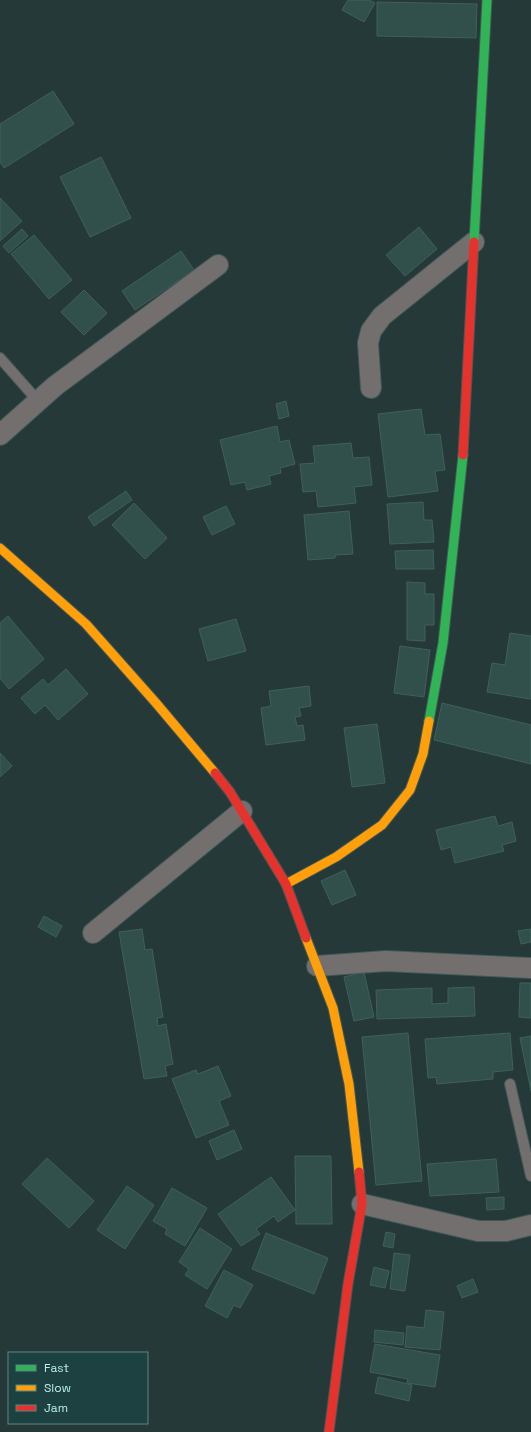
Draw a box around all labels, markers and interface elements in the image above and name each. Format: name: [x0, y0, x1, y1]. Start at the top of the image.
legend: [8, 1352, 148, 1424]
text: Fast: [44, 1360, 69, 1376]
text: Slow: [44, 1380, 71, 1396]
text: Jam: [44, 1400, 68, 1416]

